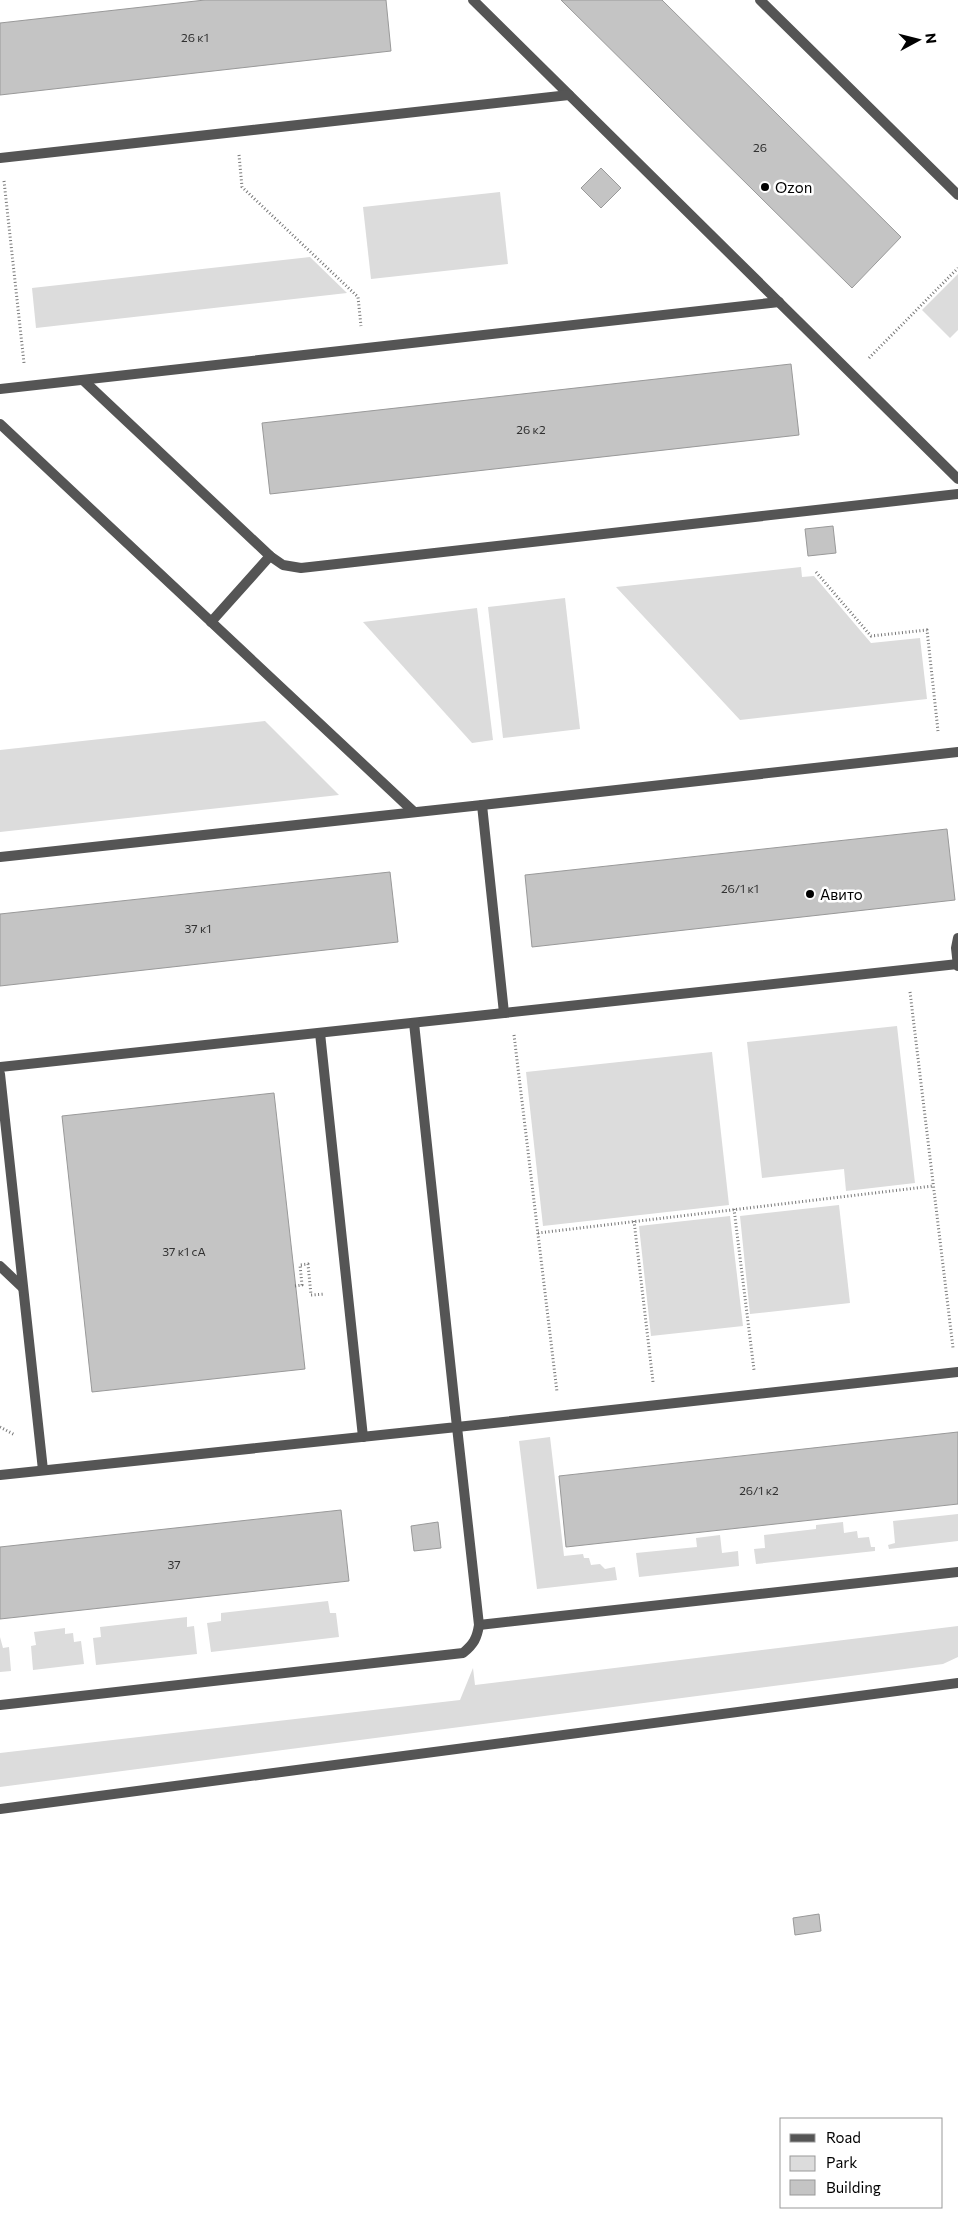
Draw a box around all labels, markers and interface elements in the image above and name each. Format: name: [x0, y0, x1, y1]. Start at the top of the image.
north arrow: [893, 15, 943, 65]
house number: 26 к1: [181, 30, 209, 44]
text: N: [922, 32, 940, 45]
house number: 26: [753, 140, 767, 154]
place label: Ozon: [775, 178, 812, 196]
marker: Ozon: [759, 181, 771, 193]
house number: 26 к2: [516, 422, 546, 436]
house number: 26/1 к1: [721, 881, 759, 895]
place label: Авито: [820, 885, 863, 903]
marker: Авито: [804, 888, 816, 900]
house number: 37 к1: [185, 921, 211, 935]
house number: 37 к1 сА: [162, 1244, 206, 1258]
house number: 26/1 к2: [739, 1483, 779, 1497]
house number: 37: [167, 1557, 181, 1571]
legend: [780, 2118, 943, 2208]
text: Road: [826, 2128, 861, 2146]
text: Park: [826, 2153, 857, 2171]
text: Building: [826, 2178, 881, 2196]

